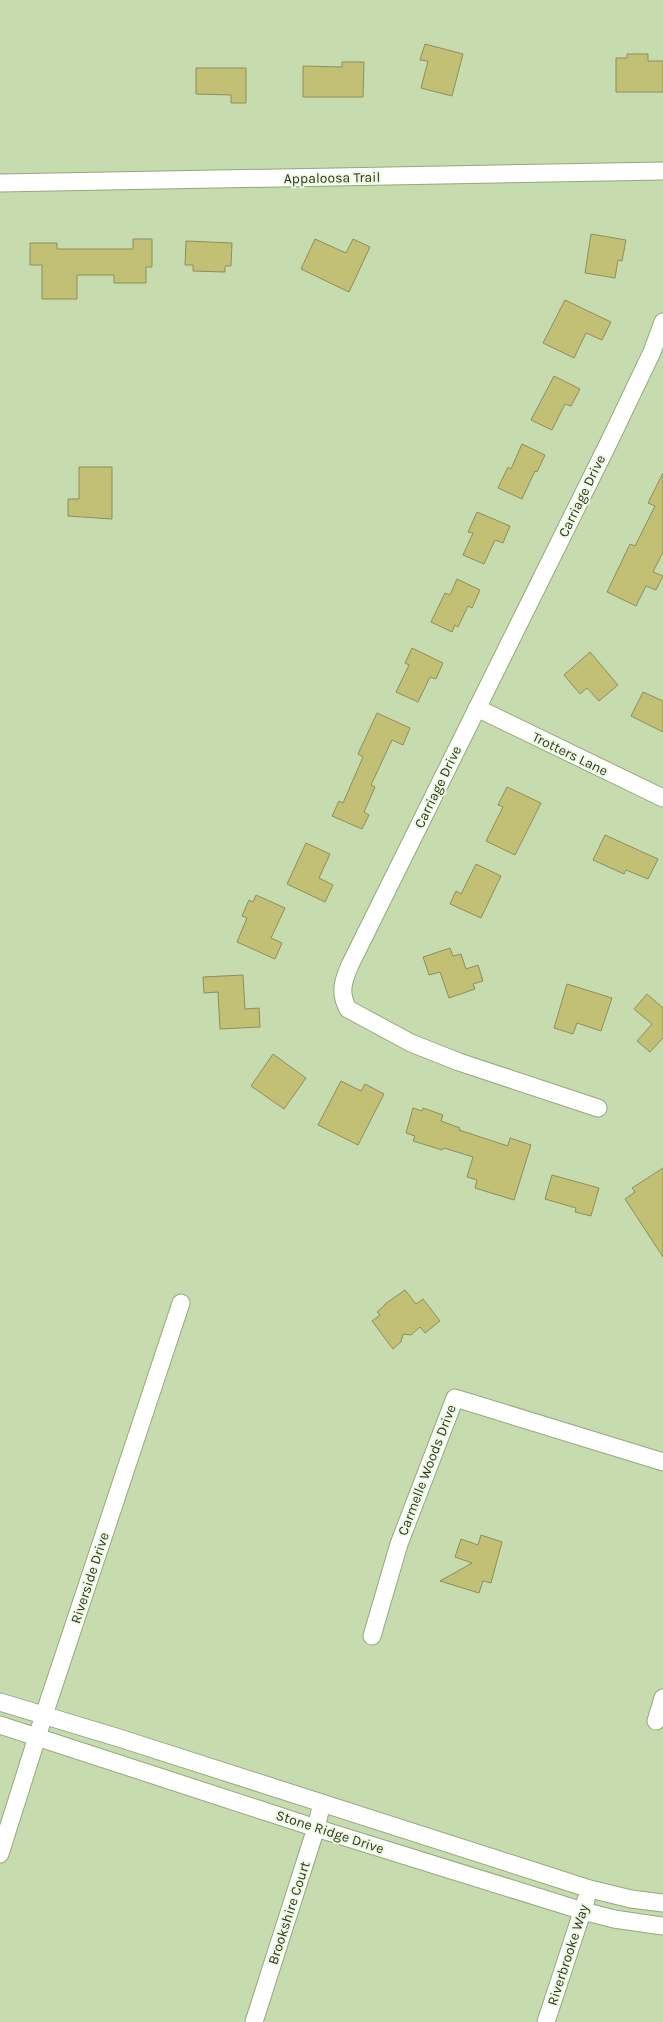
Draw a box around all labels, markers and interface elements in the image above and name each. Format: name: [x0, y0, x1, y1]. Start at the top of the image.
street label: Appaloosa Trail: [284, 169, 380, 187]
street label: Carriage Drive: [555, 452, 609, 540]
street label: Trotters Lane: [529, 728, 611, 780]
street label: Carriage Drive: [411, 743, 465, 831]
street label: Carmelle Woods Drive: [394, 1402, 460, 1538]
street label: Riverside Drive: [67, 1530, 113, 1626]
street label: Stone Ridge Drive: [274, 1807, 386, 1857]
street label: Brookshire Court: [264, 1859, 314, 1967]
street label: Riverbrooke Way: [544, 1902, 593, 2008]

